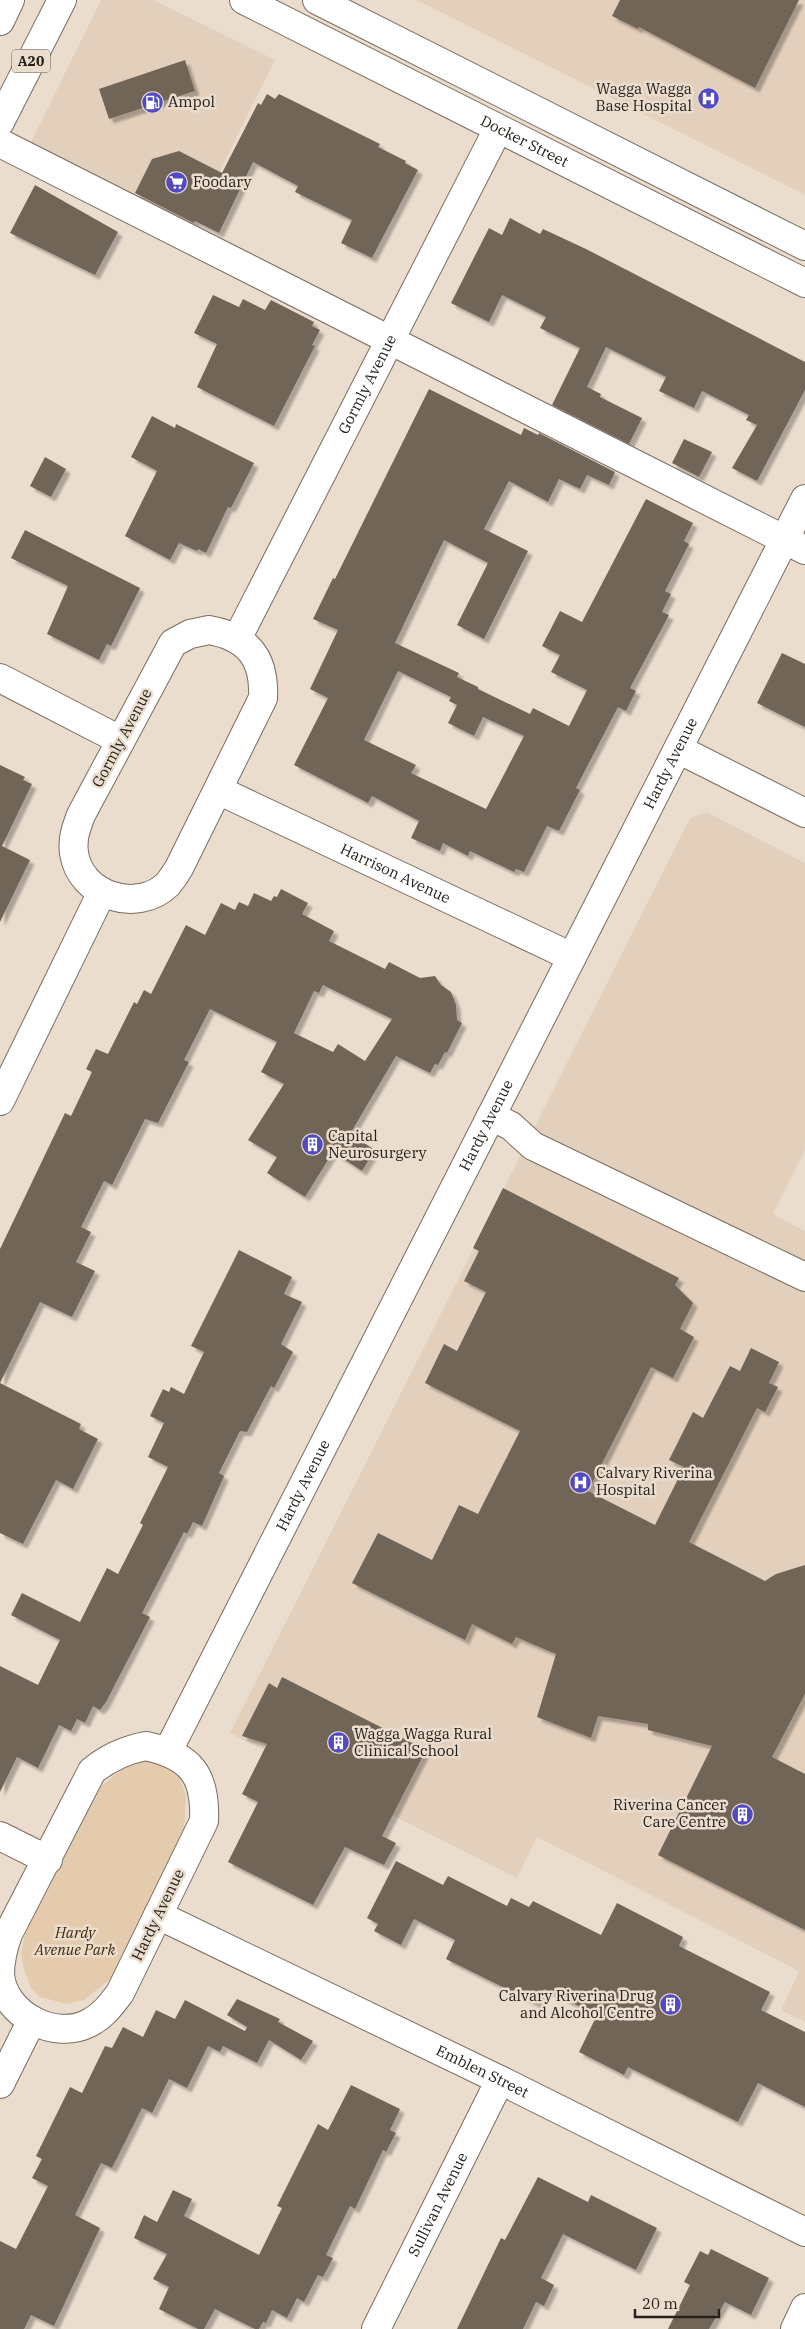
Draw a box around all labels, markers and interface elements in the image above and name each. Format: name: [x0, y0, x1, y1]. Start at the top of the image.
road number: A20: [12, 49, 50, 72]
place label: Wagga Wagga Base Hospital: [595, 79, 692, 115]
hospital icon: Wagga Wagga Base Hospital: [696, 86, 720, 110]
fuel station icon: Ampol: [140, 90, 164, 114]
place label: Ampol: [168, 92, 215, 111]
street label: Docker Street: [477, 111, 572, 171]
supermarket icon: Foodary: [165, 170, 189, 194]
place label: Foodary: [193, 172, 251, 191]
street label: Gormly Avenue: [334, 331, 400, 437]
street label: Gormly Avenue: [88, 685, 156, 790]
street label: Hardy Avenue: [639, 714, 701, 812]
street label: Harrison Avenue: [337, 839, 454, 907]
street label: Hardy Avenue: [455, 1076, 517, 1174]
place label: Capital Neurosurgery: [328, 1126, 427, 1162]
building icon: Capital Neurosurgery: [300, 1133, 324, 1157]
street label: Hardy Avenue: [272, 1436, 334, 1534]
place label: Calvary Riverina Hospital: [596, 1463, 713, 1499]
hospital icon: Calvary Riverina Hospital: [568, 1470, 592, 1494]
place label: Wagga Wagga Rural Clinical School: [354, 1724, 492, 1760]
building icon: Wagga Wagga Rural Clinical School: [326, 1731, 350, 1755]
place label: Riverina Cancer Care Centre: [613, 1795, 726, 1831]
building icon: Riverina Cancer Care Centre: [730, 1802, 754, 1826]
street label: Hardy Avenue: [127, 1866, 188, 1964]
park label: Hardy Avenue Park: [34, 1923, 115, 1959]
place label: Calvary Riverina Drug and Alcohol Centre: [499, 1986, 654, 2022]
building icon: Calvary Riverina Drug and Alcohol Centre: [658, 1993, 682, 2017]
street label: Emblen Street: [433, 2041, 532, 2102]
street label: Sullivan Avenue: [404, 2149, 471, 2260]
scale bar: [635, 2286, 719, 2318]
text: 20 m: [642, 2294, 678, 2313]

